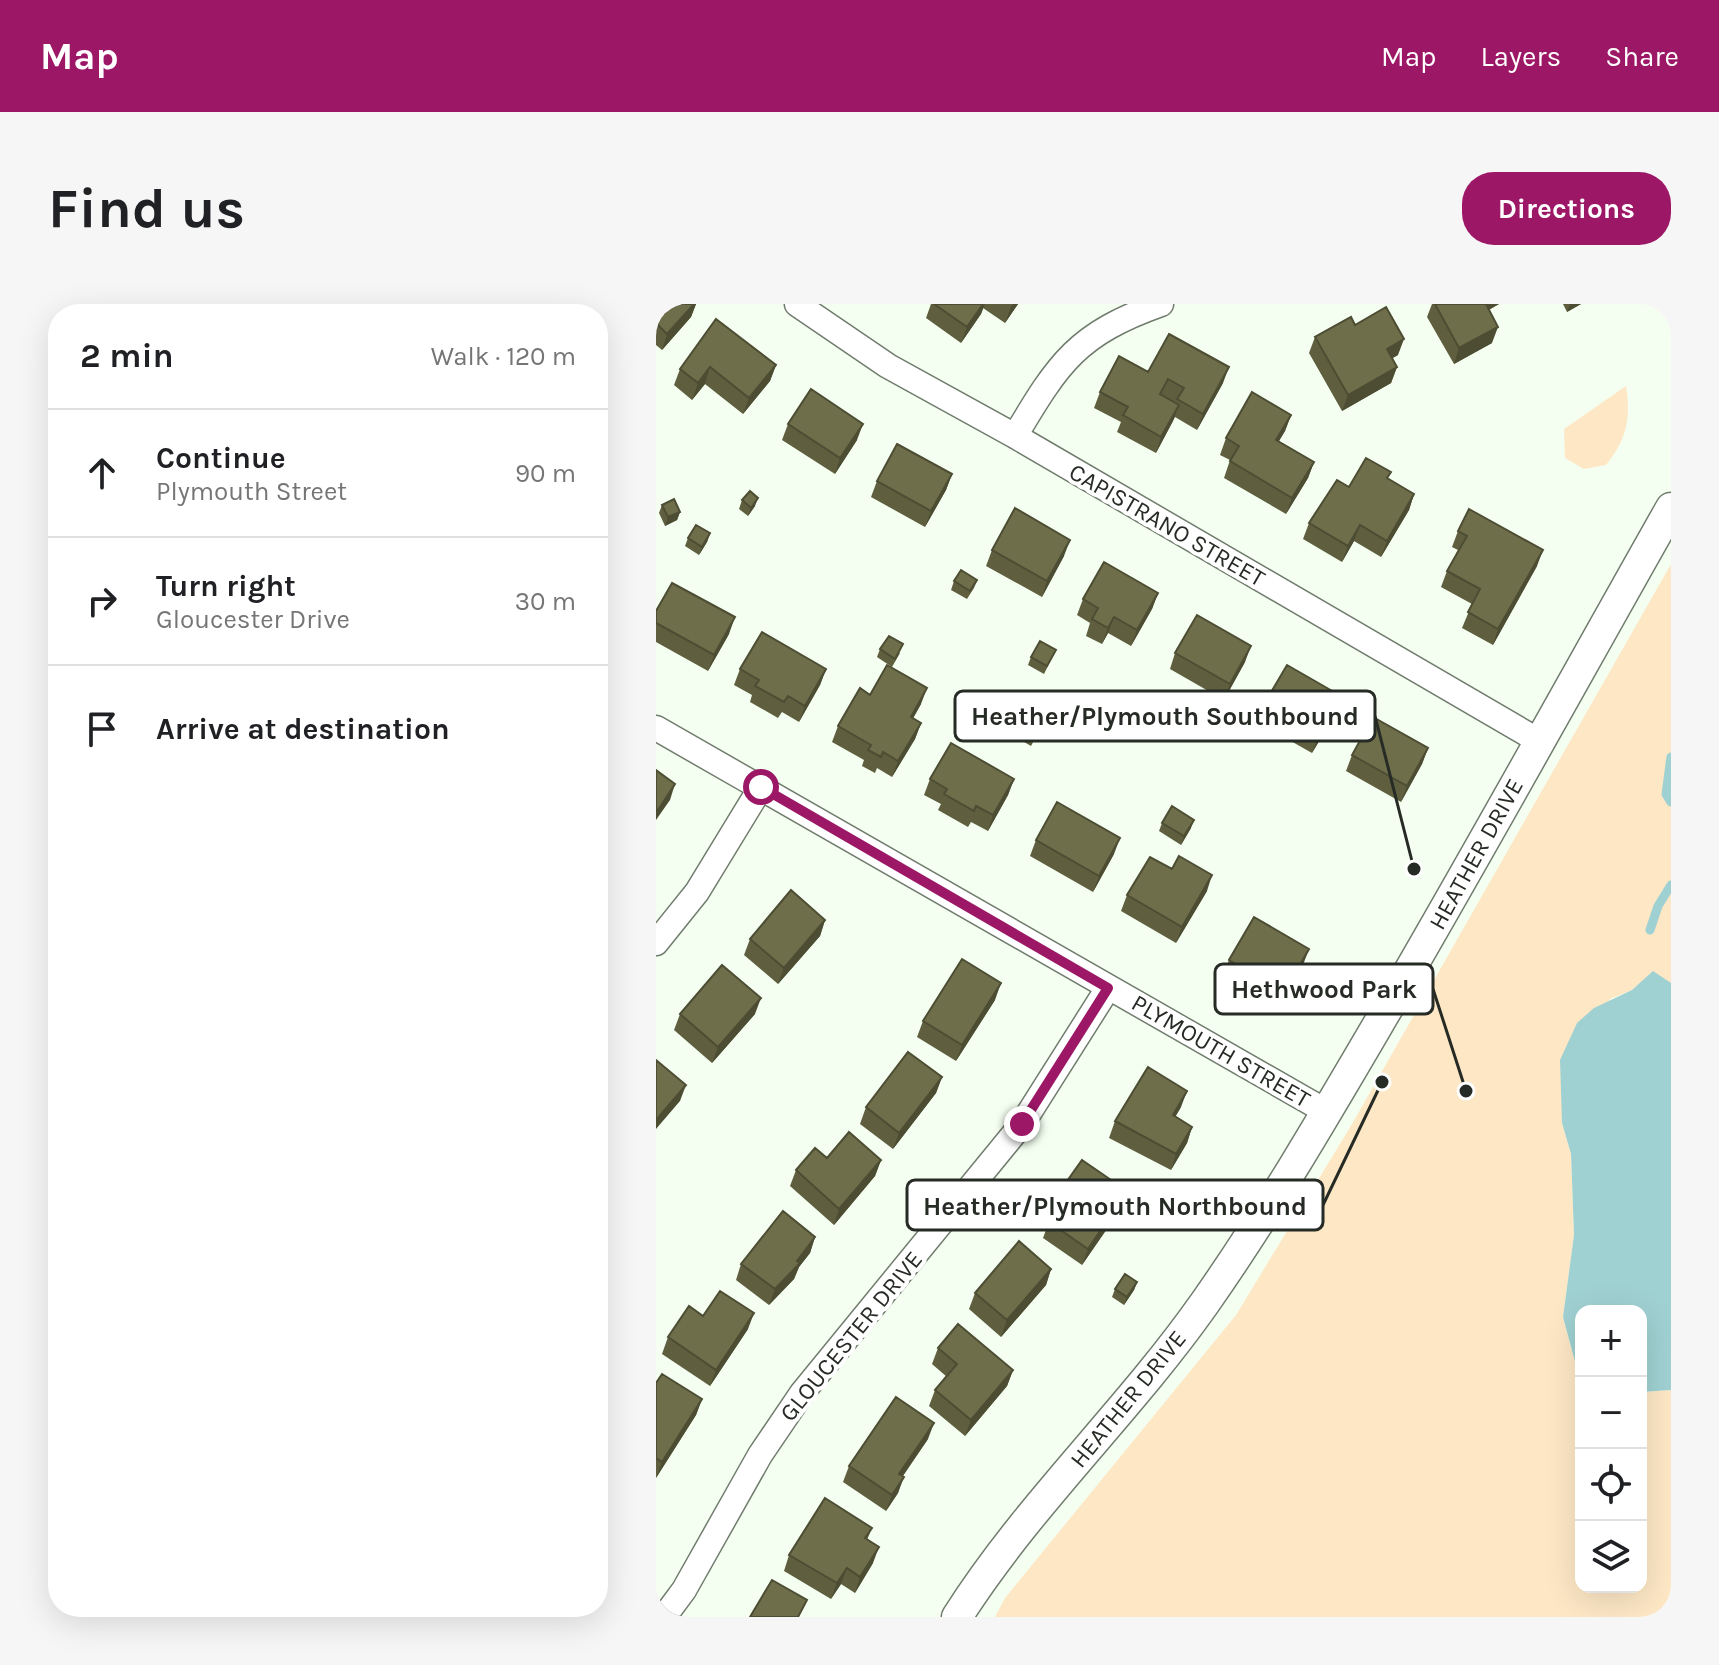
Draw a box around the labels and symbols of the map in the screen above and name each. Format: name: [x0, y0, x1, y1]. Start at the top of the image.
street label: CAPISTRANO STREET: [1064, 458, 1270, 592]
callout: Heather/Plymouth Southbound: [955, 691, 1375, 741]
text: Heather/Plymouth Southbound: [971, 701, 1359, 732]
route start: [743, 769, 779, 805]
street label: HEATHER DRIVE: [1423, 774, 1529, 934]
callout: Hethwood Park: [1215, 964, 1433, 1014]
text: Hethwood Park: [1231, 974, 1417, 1005]
street label: PLYMOUTH STREET: [1127, 989, 1315, 1113]
route end: [1004, 1106, 1040, 1142]
callout: Heather/Plymouth Northbound: [907, 1180, 1323, 1230]
text: Heather/Plymouth Northbound: [923, 1191, 1307, 1222]
street label: GLOUCESTER DRIVE: [774, 1245, 928, 1427]
street label: HEATHER DRIVE: [1064, 1325, 1192, 1473]

